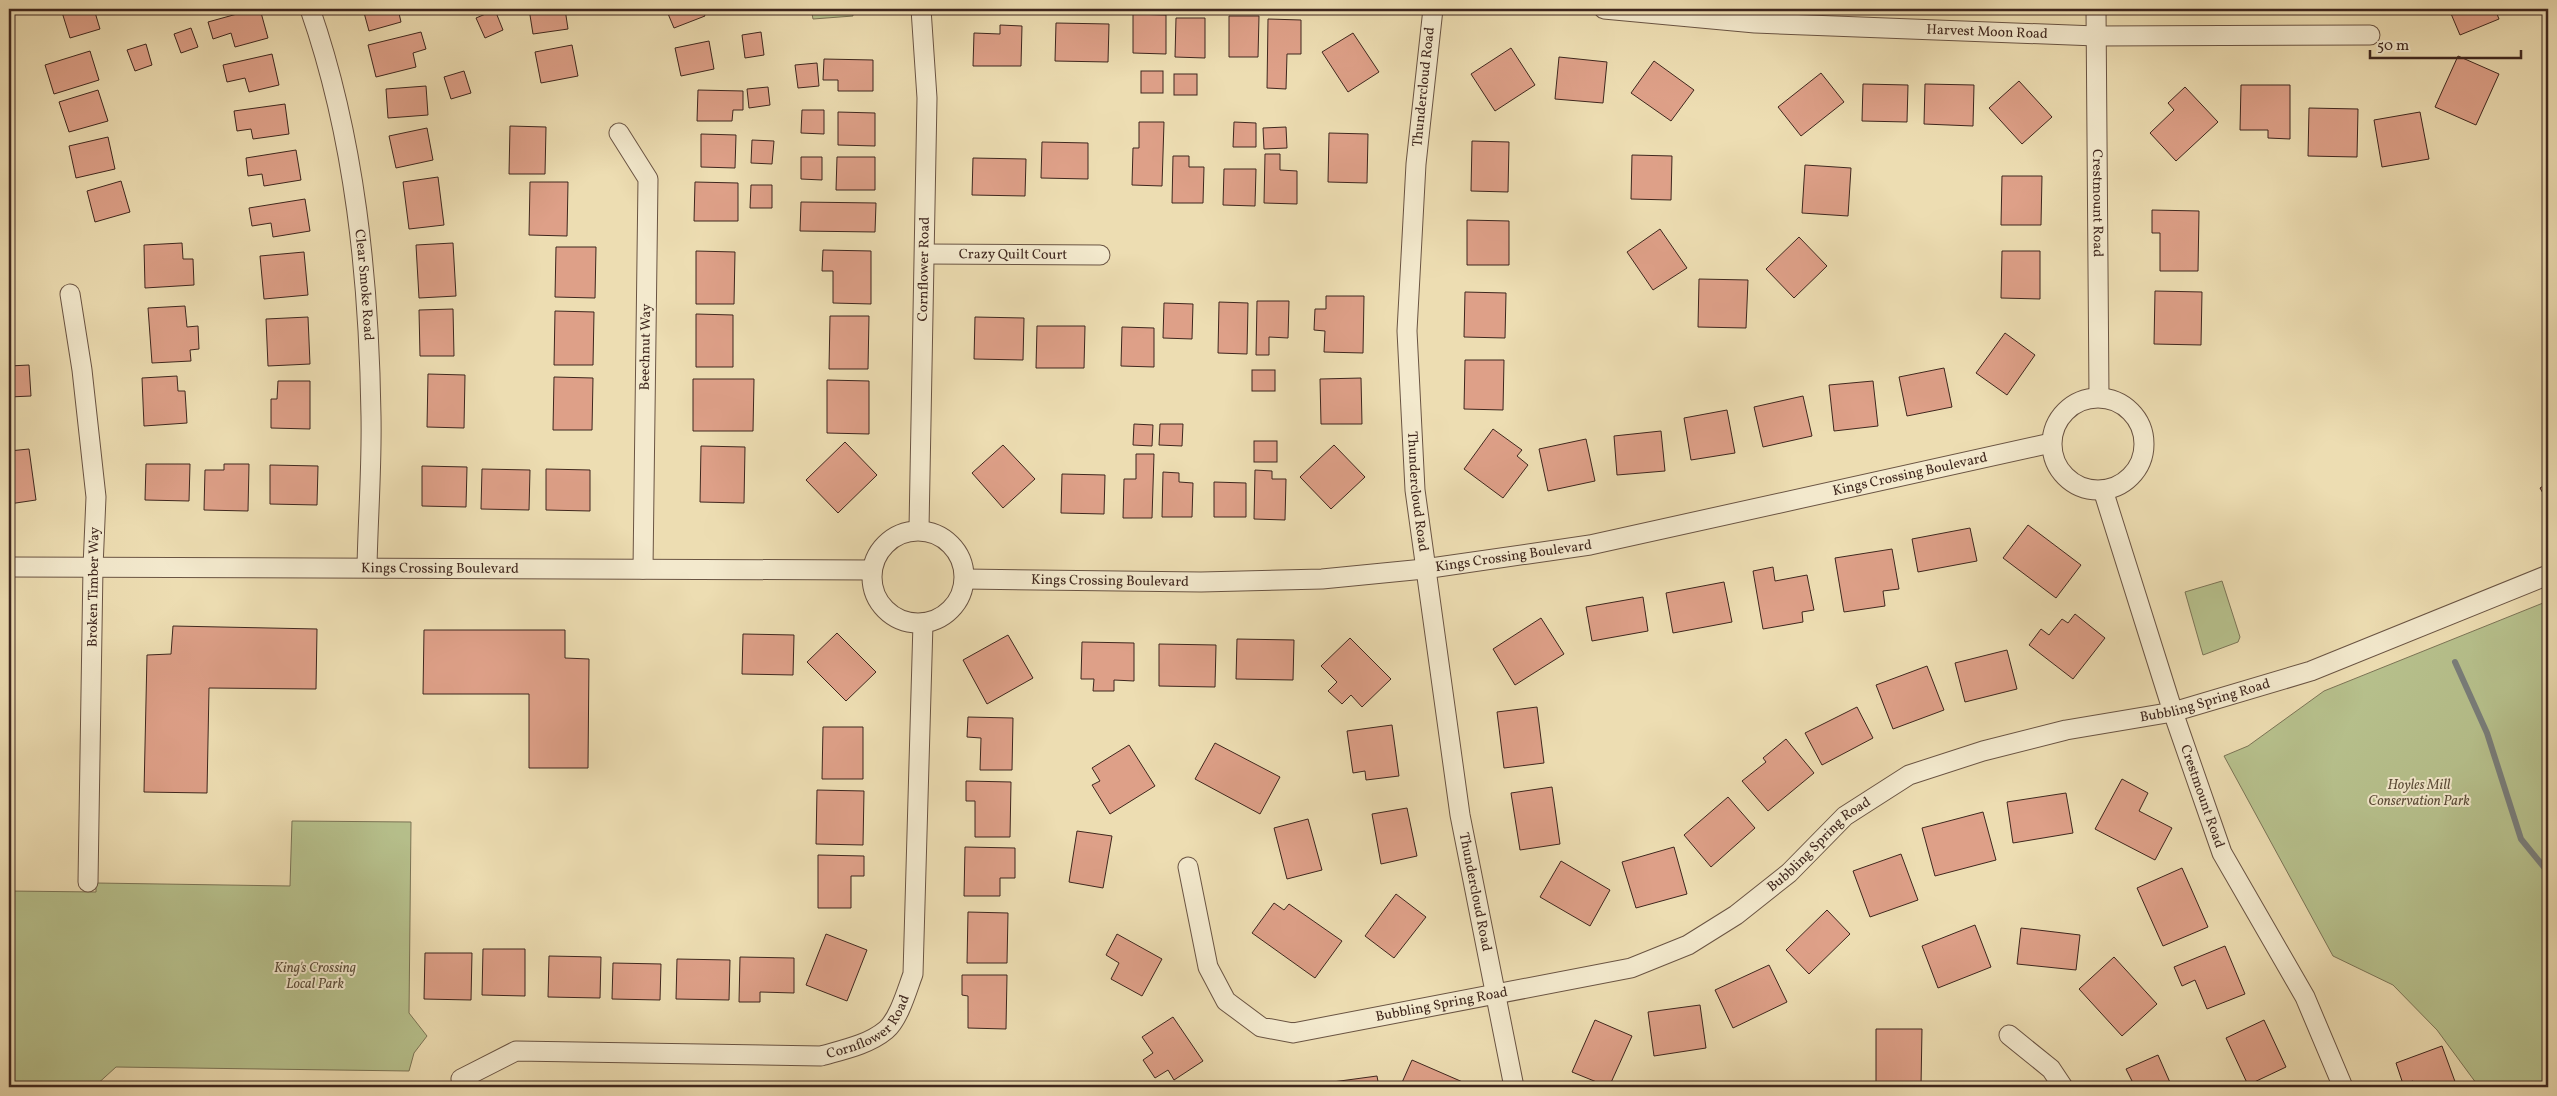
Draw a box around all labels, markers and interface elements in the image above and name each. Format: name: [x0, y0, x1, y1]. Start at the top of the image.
street label: Harvest Moon Road: [1926, 20, 2048, 44]
street label: Thundercloud Road: [1408, 26, 1440, 148]
scale bar: [2370, 28, 2521, 60]
text: 50 m: [2377, 36, 2409, 57]
street label: Crestmount Road: [2088, 149, 2107, 257]
street label: Cornflower Road: [913, 217, 934, 321]
street label: Clear Smoke Road: [350, 228, 378, 341]
street label: Crazy Quilt Court: [959, 245, 1067, 264]
street label: Beechnut Way: [636, 303, 656, 391]
street label: Thundercloud Road: [1403, 431, 1433, 553]
street label: Kings Crossing Boulevard: [1831, 448, 1989, 501]
street label: Broken Timber Way: [83, 526, 105, 647]
street label: Kings Crossing Boulevard: [1434, 535, 1593, 577]
street label: Kings Crossing Boulevard: [361, 559, 519, 578]
street label: Kings Crossing Boulevard: [1031, 570, 1189, 591]
street label: Bubbling Spring Road: [2138, 674, 2272, 727]
street label: Crestmount Road: [2176, 742, 2229, 851]
park label: Hoyles Mill Conservation Park: [2368, 776, 2470, 811]
street label: Bubbling Spring Road: [1763, 792, 1874, 896]
street label: Thundercloud Road: [1454, 831, 1496, 953]
park label: King's Crossing Local Park: [274, 959, 356, 994]
street label: Bubbling Spring Road: [1374, 982, 1509, 1026]
street label: Cornflower Road: [824, 992, 914, 1064]

